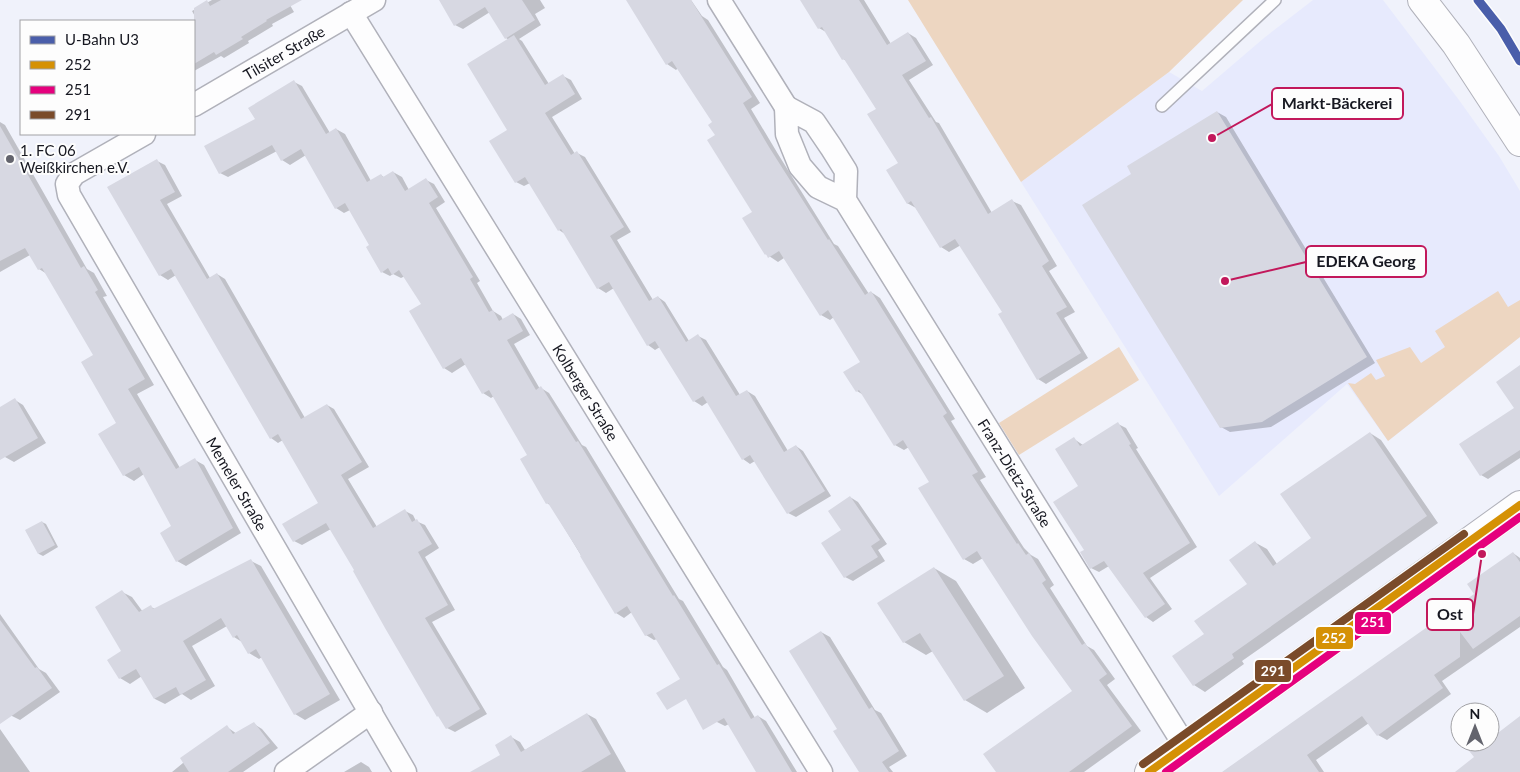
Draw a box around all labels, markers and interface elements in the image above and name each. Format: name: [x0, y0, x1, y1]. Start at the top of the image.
legend: [20, 20, 195, 135]
street label: Tilsiter Straße: [240, 22, 328, 83]
text: U-Bahn U3: [65, 30, 139, 48]
text: 252: [65, 55, 91, 73]
text: 251: [65, 80, 91, 98]
callout: Markt-Bäckerei: [1272, 88, 1403, 119]
text: Markt-Bäckerei: [1282, 93, 1392, 112]
text: 291: [65, 105, 91, 123]
place label: 1. FC 06 Weißkirchen e.V.: [20, 141, 130, 176]
marker: 1. FC 06 Weißkirchen e.V.: [4, 153, 16, 165]
callout: EDEKA Georg: [1306, 246, 1426, 277]
text: EDEKA Georg: [1316, 251, 1416, 270]
street label: Kolberger Straße: [549, 341, 623, 444]
street label: Franz-Dietz-Straße: [974, 415, 1055, 530]
street label: Memeler Straße: [203, 434, 271, 534]
callout: Ost: [1427, 599, 1473, 630]
text: Ost: [1437, 604, 1463, 623]
line badge: 251: [1354, 611, 1392, 635]
text: 251: [1361, 613, 1385, 630]
line badge: 252: [1315, 626, 1354, 650]
text: 252: [1322, 629, 1346, 646]
line badge: 291: [1254, 659, 1292, 683]
text: 291: [1261, 662, 1285, 679]
north arrow: [1450, 702, 1500, 752]
text: N: [1470, 705, 1480, 722]

